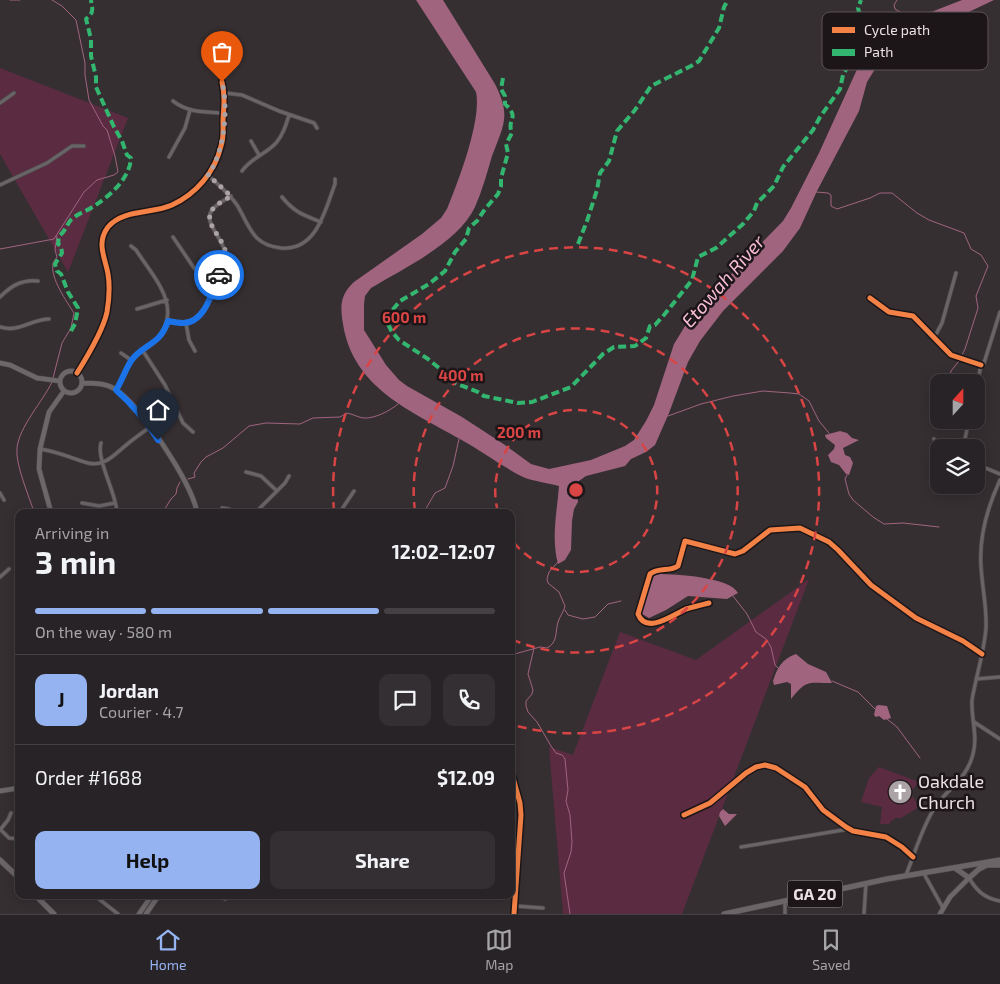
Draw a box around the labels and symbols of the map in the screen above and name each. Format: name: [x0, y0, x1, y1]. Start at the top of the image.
legend: [822, 12, 988, 70]
text: Cycle path: [864, 21, 930, 38]
pin: [201, 31, 243, 82]
text: Path: [864, 43, 893, 60]
water label: Etowah River: [676, 229, 769, 332]
courier: [194, 250, 244, 300]
text: 600 m: [382, 308, 426, 326]
text: 400 m: [439, 366, 483, 384]
north arrow: [930, 374, 985, 429]
pin: [137, 389, 179, 440]
text: 200 m: [497, 423, 541, 441]
centre of rings: [567, 481, 585, 499]
place label: Oakdale Church: [918, 770, 984, 813]
church icon: Oakdale Church: [887, 779, 913, 805]
road number: GA 20: [788, 881, 842, 908]

